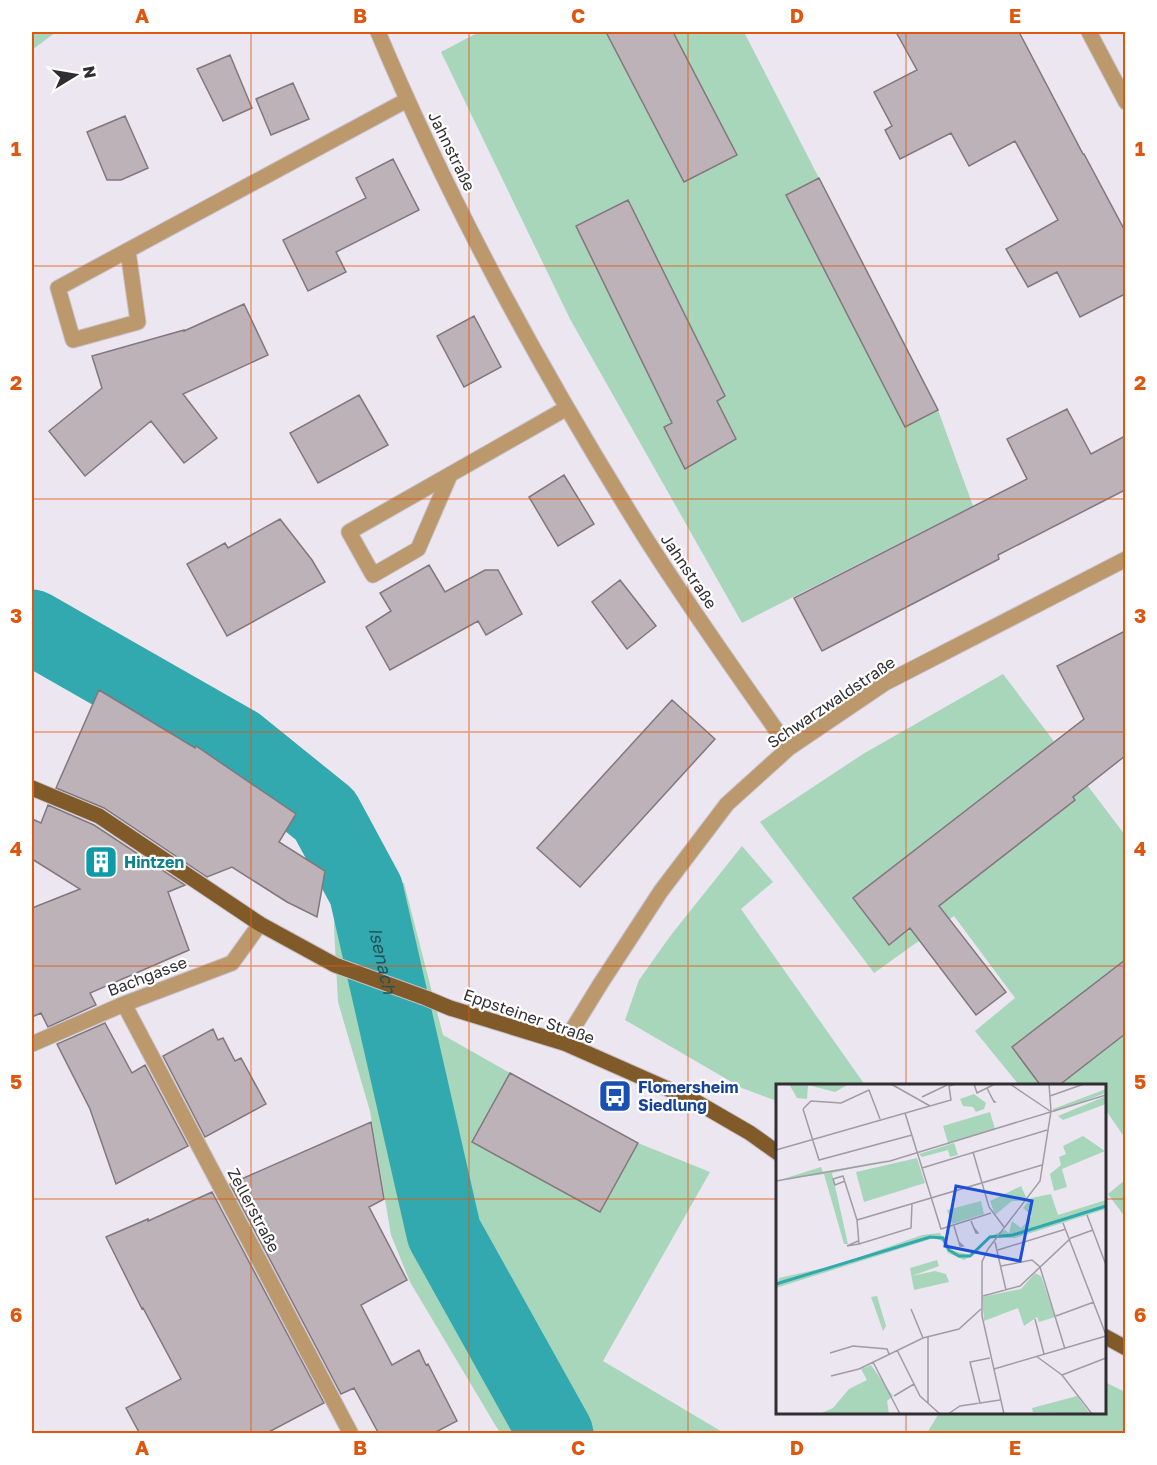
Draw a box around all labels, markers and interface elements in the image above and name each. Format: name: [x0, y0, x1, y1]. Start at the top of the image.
text: A: [135, 3, 149, 27]
text: B: [353, 3, 367, 27]
text: C: [571, 3, 585, 27]
text: D: [790, 3, 804, 27]
text: E: [1009, 3, 1021, 27]
north arrow: [45, 45, 105, 105]
text: N: [79, 64, 101, 80]
street label: Jahnstraße: [424, 108, 480, 194]
text: 1: [11, 136, 21, 160]
text: 1: [1135, 136, 1145, 160]
text: 2: [10, 370, 22, 394]
text: 2: [1134, 370, 1146, 394]
street label: Jahnstraße: [657, 530, 721, 612]
text: 3: [10, 603, 22, 627]
text: 3: [1134, 603, 1146, 627]
street label: Schwarzwaldstraße: [763, 652, 899, 752]
text: 4: [10, 836, 22, 860]
text: 4: [1134, 836, 1146, 860]
building icon: Hintzen: [83, 844, 119, 880]
place label: Hintzen: [124, 852, 184, 872]
water label: Isenach: [365, 925, 401, 997]
street label: Bachgasse: [104, 952, 190, 1000]
street label: Eppsteiner Straße: [461, 984, 597, 1048]
text: 5: [10, 1069, 22, 1093]
text: 5: [1134, 1069, 1146, 1093]
place label: Flomersheim Siedlung: [638, 1077, 739, 1115]
bus stop icon: Flomersheim Siedlung: [597, 1078, 633, 1114]
inset map: [776, 1084, 1106, 1414]
street label: Zellerstraße: [223, 1164, 285, 1256]
text: 6: [10, 1302, 22, 1326]
text: 6: [1134, 1302, 1146, 1326]
text: A: [135, 1435, 149, 1459]
text: B: [353, 1435, 367, 1459]
text: C: [571, 1435, 585, 1459]
text: D: [790, 1435, 804, 1459]
text: E: [1009, 1435, 1021, 1459]

